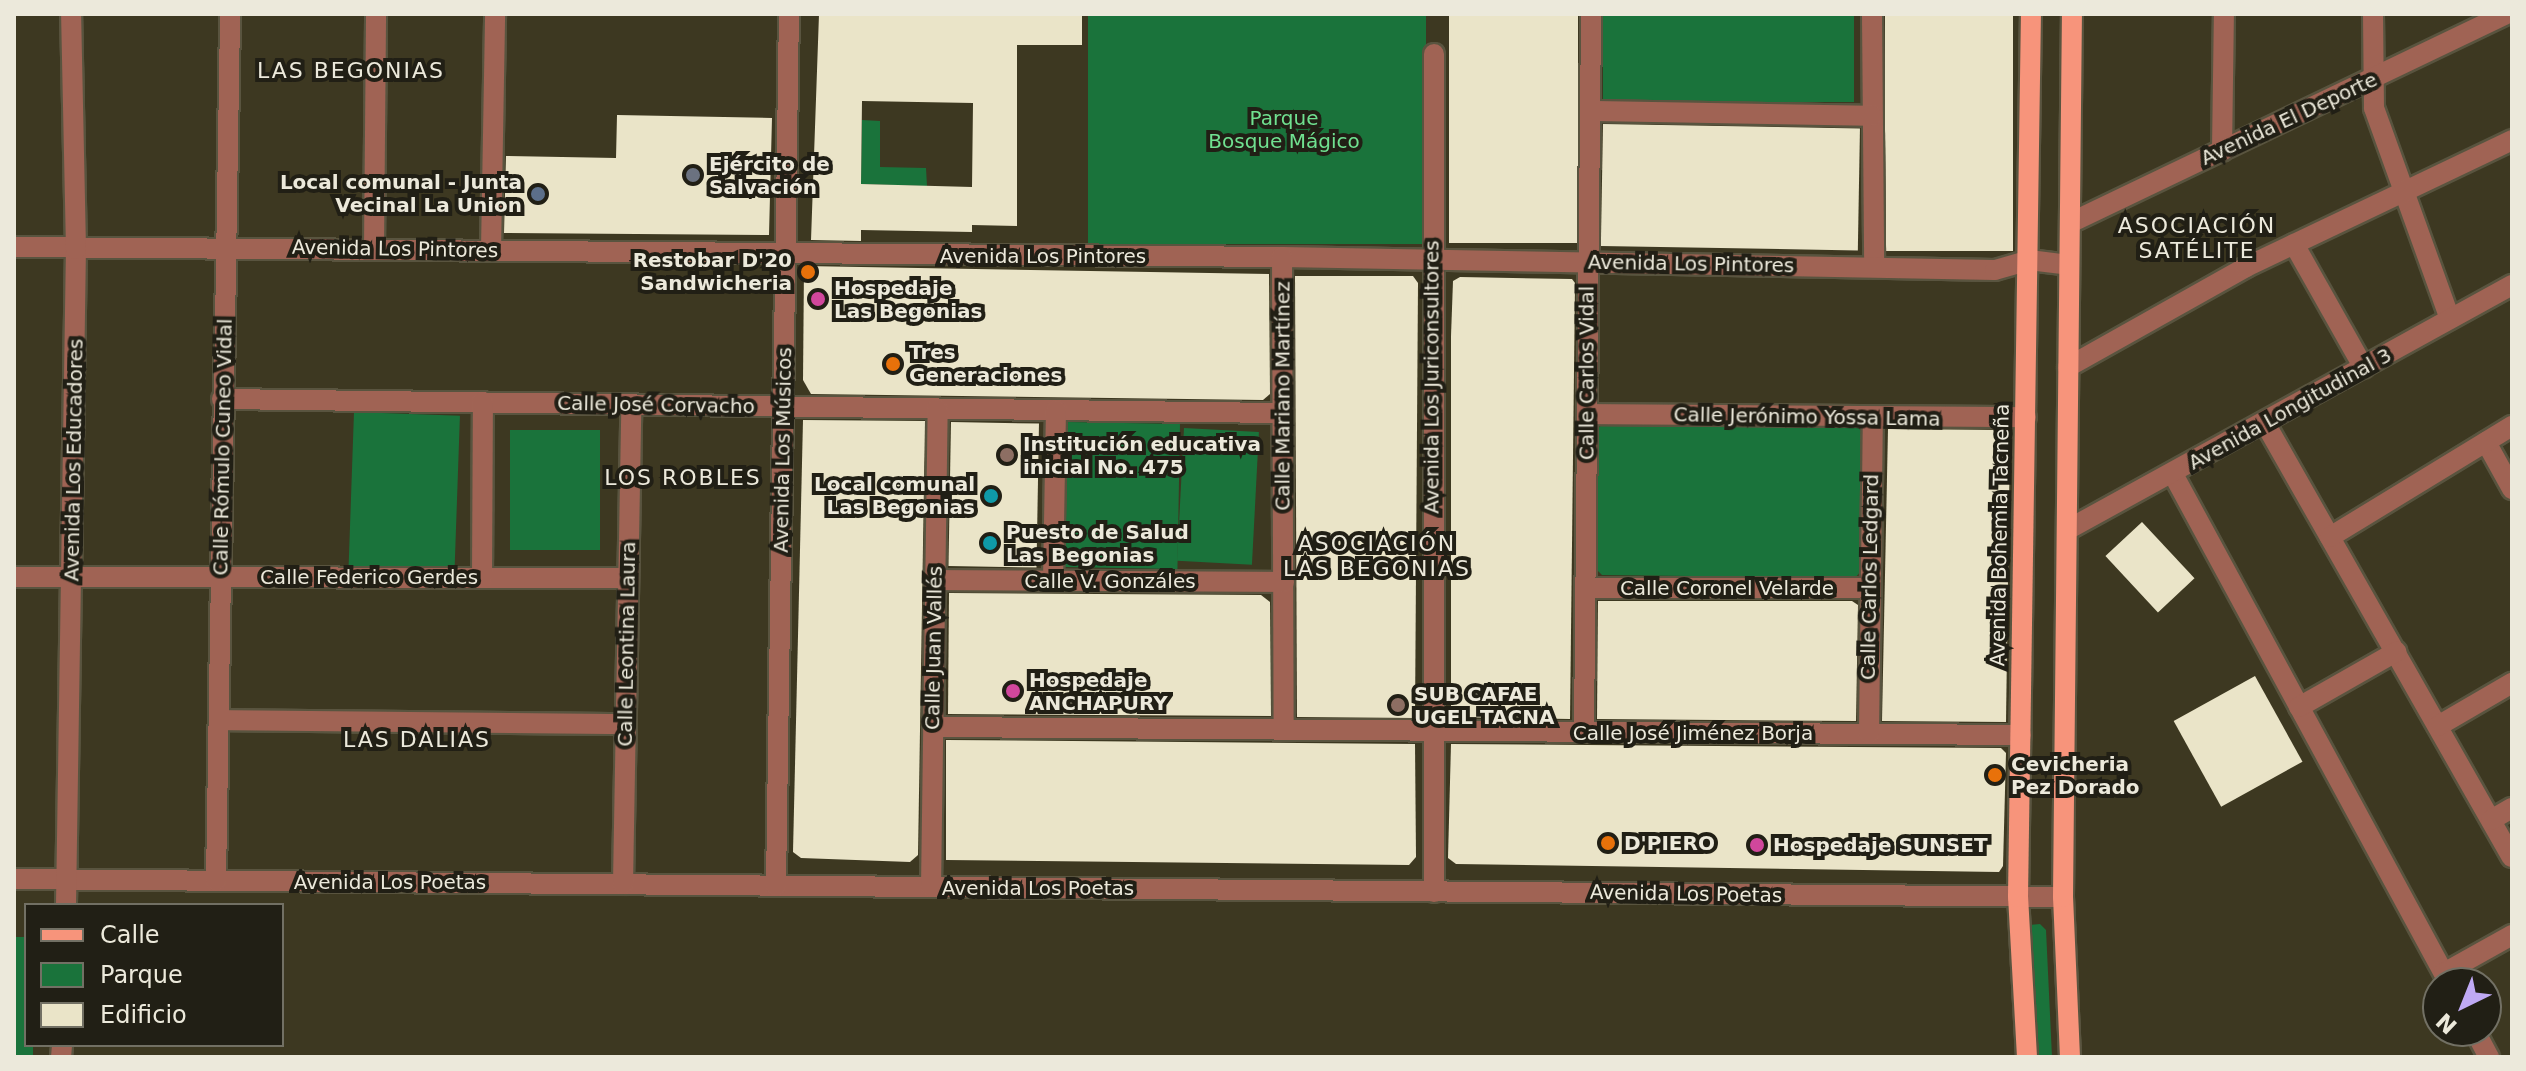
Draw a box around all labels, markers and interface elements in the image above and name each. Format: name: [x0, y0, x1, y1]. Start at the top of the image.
district label: LAS BEGONIAS: [257, 58, 445, 84]
street label: Avenida El Deporte: [2197, 68, 2381, 170]
park label: Parque Bosque Mágico: [1208, 107, 1360, 154]
place label: Ejército de Salvación: [709, 152, 830, 199]
marker: Ejército de Salvación: [684, 166, 702, 184]
place label: Local comunal - Junta Vecinal La Union: [280, 170, 522, 217]
marker: Local comunal - Junta Vecinal La Union: [529, 185, 547, 203]
district label: ASOCIACIÓN SATÉLITE: [2118, 212, 2276, 264]
street label: Avenida Los Pintores: [292, 235, 498, 263]
street label: Avenida Los Juriconsultores: [1420, 240, 1444, 514]
street label: Avenida Los Pintores: [940, 244, 1146, 268]
place label: Restobar D'20 Sandwicheria: [633, 248, 792, 295]
street label: Avenida Los Pintores: [1588, 250, 1794, 278]
marker: Restobar D'20 Sandwicheria: [799, 263, 817, 281]
place label: Hospedaje Las Begonias: [834, 276, 982, 323]
street label: Calle Mariano Martínez: [1271, 281, 1295, 511]
street label: Calle Carlos Vidal: [1575, 286, 1599, 460]
marker: Hospedaje Las Begonias: [809, 290, 827, 308]
street label: Calle Rómulo Cuneo Vidal: [209, 318, 237, 576]
street label: Avenida Los Educadores: [60, 338, 88, 582]
place label: Tres Generaciones: [909, 340, 1062, 387]
street label: Avenida Longitudinal 3: [2184, 343, 2396, 475]
street label: Avenida Los Músicos: [769, 347, 797, 553]
marker: Tres Generaciones: [884, 355, 902, 373]
street label: Calle José Corvacho: [557, 391, 755, 419]
street label: Calle Jerónimo Yossa Lama: [1673, 403, 1941, 431]
street label: Avenida Bohemia Tacneña: [1986, 403, 2014, 667]
place label: Institución educativa inicial No. 475: [1023, 432, 1261, 479]
marker: Institución educativa inicial No. 475: [998, 446, 1016, 464]
district label: LOS ROBLES: [604, 465, 762, 491]
place label: Local comunal Las Begonias: [814, 472, 975, 519]
street label: Calle Carlos Ledgard: [1856, 474, 1884, 680]
marker: Local comunal Las Begonias: [982, 487, 1000, 505]
place label: Puesto de Salud Las Begonias: [1006, 520, 1189, 567]
district label: ASOCIACIÓN LAS BEGONIAS: [1283, 530, 1471, 582]
marker: Puesto de Salud Las Begonias: [981, 534, 999, 552]
street label: Calle Leontina Laura: [613, 541, 641, 747]
street label: Calle Federico Gerdes: [260, 565, 478, 589]
street label: Calle Juan Vallés: [921, 566, 947, 730]
street label: Calle V. Gonzáles: [1024, 569, 1196, 593]
street label: Calle Coronel Velarde: [1620, 576, 1834, 600]
place label: Hospedaje ANCHAPURY: [1029, 668, 1168, 715]
marker: Hospedaje ANCHAPURY: [1004, 682, 1022, 700]
place label: SUB CAFAE UGEL TACNA: [1414, 682, 1554, 729]
marker: SUB CAFAE UGEL TACNA: [1389, 696, 1407, 714]
street label: Calle José Jiménez Borja: [1573, 721, 1813, 745]
district label: LAS DALIAS: [343, 727, 491, 753]
place label: Cevicheria Pez Dorado: [2011, 752, 2140, 799]
marker: Cevicheria Pez Dorado: [1986, 766, 2004, 784]
place label: D'PIERO: [1624, 831, 1715, 855]
place label: Hospedaje SUNSET: [1773, 833, 1988, 857]
marker: D'PIERO: [1599, 834, 1617, 852]
marker: Hospedaje SUNSET: [1748, 836, 1766, 854]
street label: Avenida Los Poetas: [294, 870, 486, 894]
street label: Avenida Los Poetas: [942, 876, 1134, 900]
street label: Avenida Los Poetas: [1590, 880, 1782, 908]
legend: [24, 903, 284, 1047]
text: Calle: [100, 921, 160, 949]
text: Parque: [100, 961, 183, 989]
north arrow: [2422, 967, 2502, 1047]
text: Edificio: [100, 1001, 187, 1029]
text: N: [2431, 1008, 2462, 1039]

